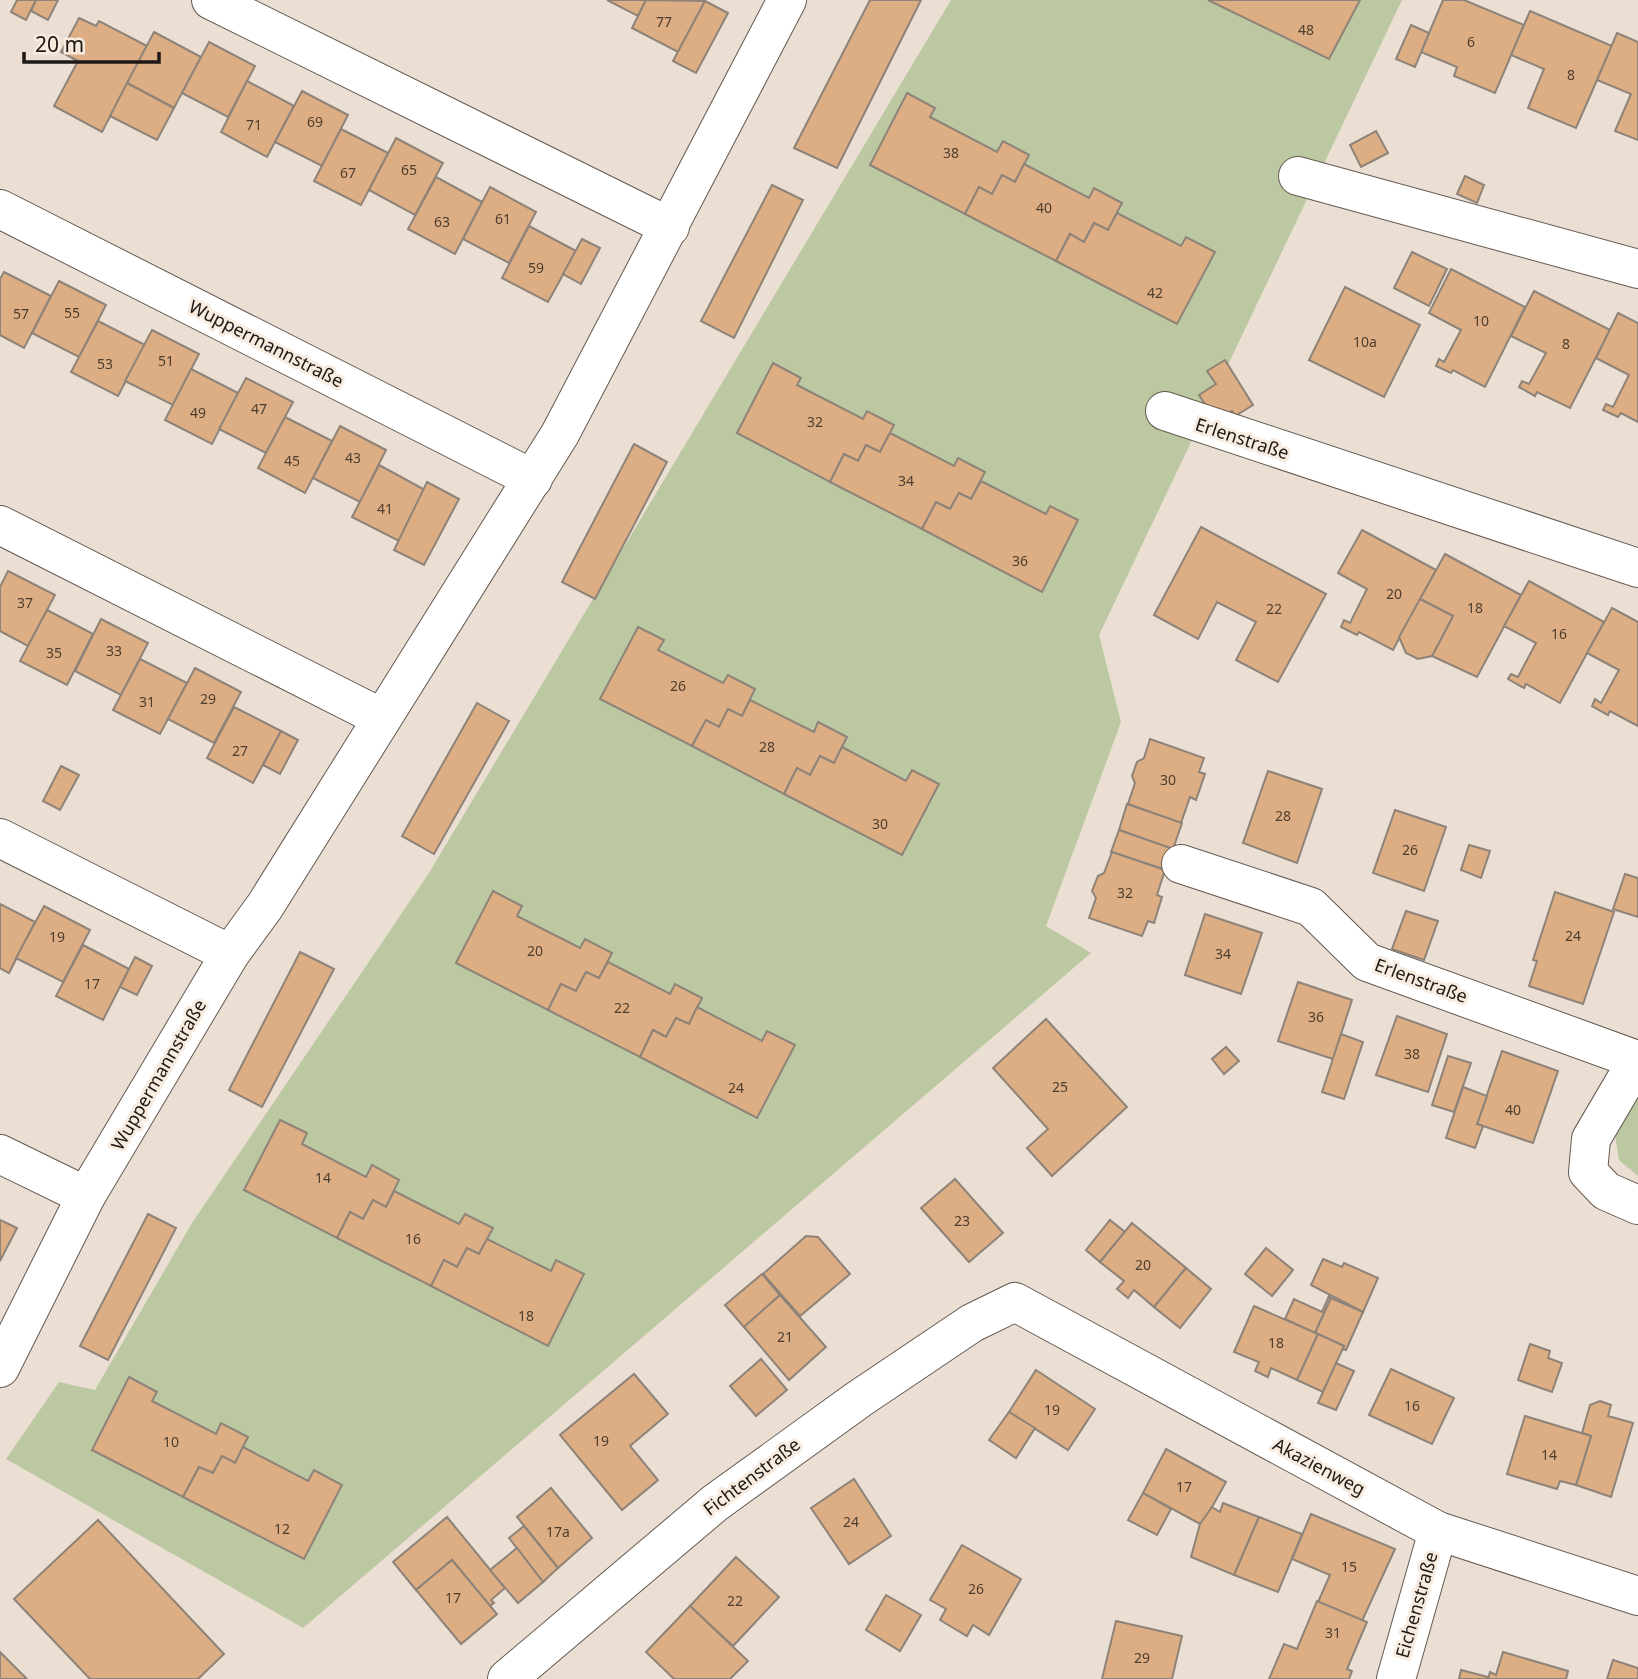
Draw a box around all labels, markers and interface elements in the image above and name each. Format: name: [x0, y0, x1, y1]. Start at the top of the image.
house number: 77: [656, 12, 672, 31]
house number: 48: [1298, 20, 1314, 39]
scale bar: [24, 21, 159, 65]
text: 20 m: [35, 30, 84, 58]
house number: 6: [1467, 32, 1475, 51]
house number: 8: [1567, 65, 1575, 84]
house number: 69: [307, 112, 323, 131]
house number: 71: [246, 115, 262, 134]
house number: 38: [943, 143, 959, 162]
house number: 65: [401, 160, 417, 179]
house number: 67: [340, 163, 356, 182]
house number: 40: [1036, 198, 1052, 217]
house number: 61: [495, 209, 511, 228]
house number: 63: [434, 212, 450, 231]
house number: 59: [528, 258, 544, 277]
house number: 42: [1147, 283, 1163, 302]
street label: Wuppermannstraße: [185, 294, 348, 392]
house number: 55: [64, 303, 80, 322]
house number: 57: [13, 304, 29, 323]
house number: 10: [1473, 311, 1489, 330]
house number: 10a: [1353, 332, 1377, 351]
house number: 8: [1562, 334, 1570, 353]
house number: 51: [158, 351, 174, 370]
house number: 53: [97, 354, 113, 373]
house number: 47: [251, 399, 267, 418]
house number: 49: [190, 403, 206, 422]
house number: 32: [807, 412, 823, 431]
street label: Erlenstraße: [1192, 412, 1292, 464]
house number: 43: [345, 448, 361, 467]
house number: 45: [284, 451, 300, 470]
house number: 34: [898, 471, 914, 490]
house number: 41: [377, 499, 393, 518]
house number: 36: [1012, 551, 1028, 570]
house number: 20: [1386, 584, 1402, 603]
house number: 37: [17, 593, 33, 612]
house number: 18: [1467, 598, 1483, 617]
house number: 22: [1266, 599, 1282, 618]
house number: 16: [1551, 624, 1567, 643]
house number: 33: [106, 641, 122, 660]
house number: 35: [46, 643, 62, 662]
house number: 26: [670, 676, 686, 695]
house number: 29: [200, 689, 216, 708]
house number: 31: [139, 692, 155, 711]
house number: 28: [759, 737, 775, 756]
house number: 27: [232, 741, 248, 760]
house number: 30: [1160, 770, 1176, 789]
house number: 28: [1275, 806, 1291, 825]
house number: 30: [872, 814, 888, 833]
house number: 26: [1402, 840, 1418, 859]
house number: 32: [1117, 883, 1133, 902]
house number: 24: [1565, 926, 1581, 945]
house number: 19: [49, 927, 65, 946]
house number: 20: [527, 941, 543, 960]
house number: 34: [1215, 944, 1231, 963]
street label: Erlenstraße: [1372, 952, 1471, 1008]
house number: 17: [84, 974, 100, 993]
street label: Wuppermannstraße: [105, 995, 211, 1154]
house number: 22: [614, 998, 630, 1017]
house number: 36: [1308, 1007, 1324, 1026]
house number: 38: [1404, 1044, 1420, 1063]
house number: 25: [1052, 1077, 1068, 1096]
house number: 24: [728, 1078, 744, 1097]
house number: 40: [1505, 1100, 1521, 1119]
house number: 14: [315, 1168, 331, 1187]
house number: 23: [954, 1211, 970, 1230]
house number: 16: [405, 1229, 421, 1248]
house number: 20: [1135, 1255, 1151, 1274]
house number: 18: [518, 1306, 534, 1325]
house number: 21: [777, 1327, 793, 1346]
house number: 18: [1268, 1333, 1284, 1352]
house number: 16: [1404, 1396, 1420, 1415]
house number: 19: [1044, 1400, 1060, 1419]
house number: 19: [593, 1431, 609, 1450]
house number: 10: [163, 1432, 179, 1451]
street label: Fichtenstraße: [698, 1432, 805, 1520]
street label: Akazienweg: [1269, 1432, 1370, 1500]
house number: 14: [1541, 1445, 1557, 1464]
house number: 17: [1176, 1477, 1192, 1496]
house number: 24: [843, 1512, 859, 1531]
house number: 12: [274, 1519, 290, 1538]
house number: 17a: [546, 1522, 570, 1541]
street label: Eichenstraße: [1389, 1549, 1443, 1661]
house number: 15: [1341, 1557, 1357, 1576]
house number: 26: [968, 1579, 984, 1598]
house number: 17: [445, 1588, 461, 1607]
house number: 22: [727, 1591, 743, 1610]
house number: 31: [1325, 1623, 1341, 1642]
house number: 29: [1134, 1648, 1150, 1667]

